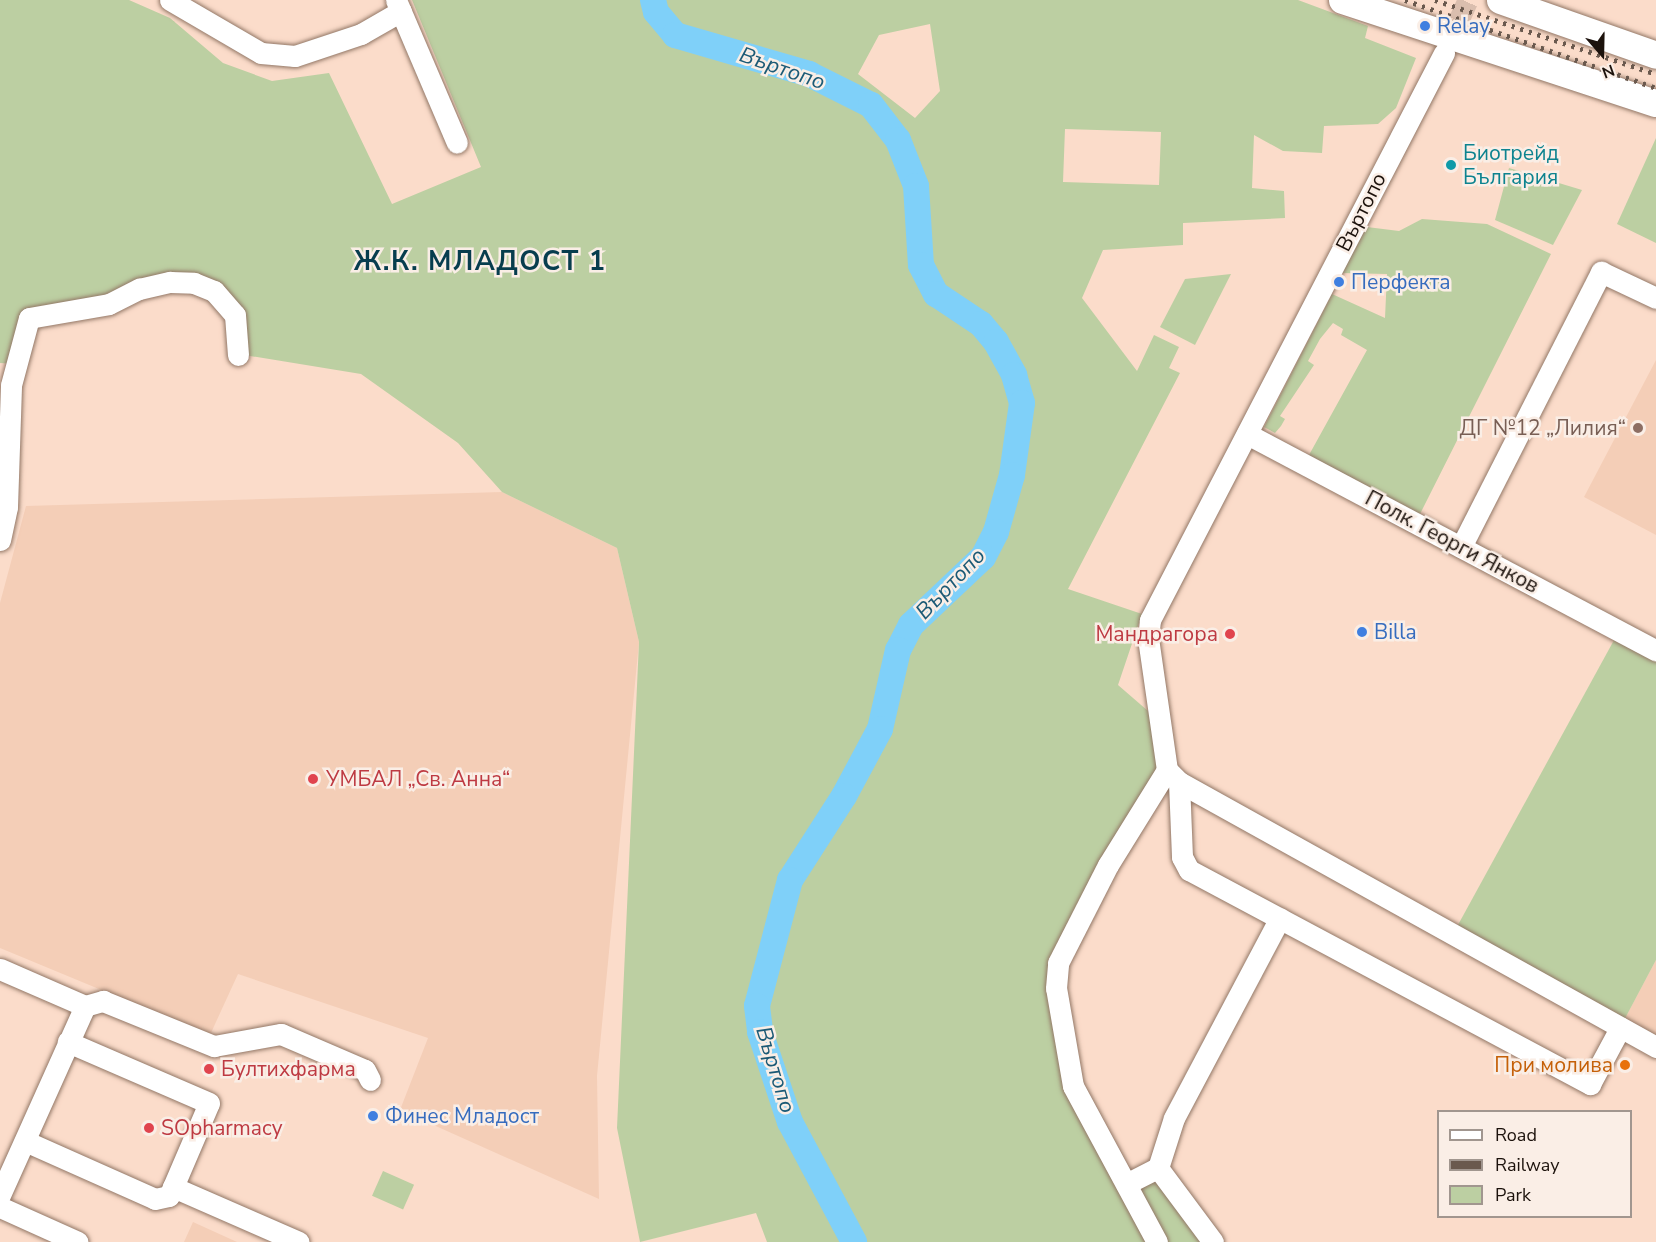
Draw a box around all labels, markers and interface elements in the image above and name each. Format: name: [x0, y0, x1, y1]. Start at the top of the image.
place label: Relay: [1437, 13, 1490, 39]
marker: Relay: [1418, 19, 1432, 33]
north arrow: [1572, 24, 1632, 84]
water label: Въртопо: [736, 42, 828, 96]
text: N: [1599, 59, 1618, 83]
place label: Биотрейд България: [1463, 140, 1559, 190]
marker: Биотрейд България: [1444, 158, 1458, 172]
street label: Въртопо: [1331, 168, 1391, 256]
district label: Ж.К. МЛАДОСТ 1: [354, 246, 606, 278]
place label: Перфекта: [1351, 269, 1450, 295]
marker: Перфекта: [1332, 275, 1346, 289]
place label: ДГ №12 „Лилия“: [1460, 415, 1626, 441]
marker: ДГ №12 „Лилия“: [1631, 421, 1645, 435]
street label: Полк. Георги Янков: [1361, 486, 1543, 598]
water label: Въртопо: [911, 543, 991, 625]
place label: Billa: [1374, 619, 1417, 645]
place label: Мандрагора: [1095, 621, 1218, 647]
marker: Billa: [1355, 625, 1369, 639]
marker: Мандрагора: [1223, 627, 1237, 641]
place label: УМБАЛ „Св. Анна“: [326, 766, 510, 792]
marker: УМБАЛ „Св. Анна“: [304, 770, 322, 788]
water label: Въртопо: [749, 1024, 801, 1116]
place label: При молива: [1494, 1052, 1613, 1078]
place label: Бултихфарма: [221, 1056, 356, 1082]
marker: При молива: [1618, 1058, 1632, 1072]
marker: Бултихфарма: [202, 1062, 216, 1076]
place label: Финес Младост: [385, 1103, 539, 1129]
marker: Финес Младост: [366, 1109, 380, 1123]
legend: [1437, 1110, 1632, 1218]
place label: SOpharmacy: [161, 1115, 283, 1141]
marker: SOpharmacy: [142, 1121, 156, 1135]
text: Road: [1495, 1123, 1537, 1147]
text: Railway: [1495, 1153, 1560, 1177]
text: Park: [1495, 1183, 1531, 1207]

